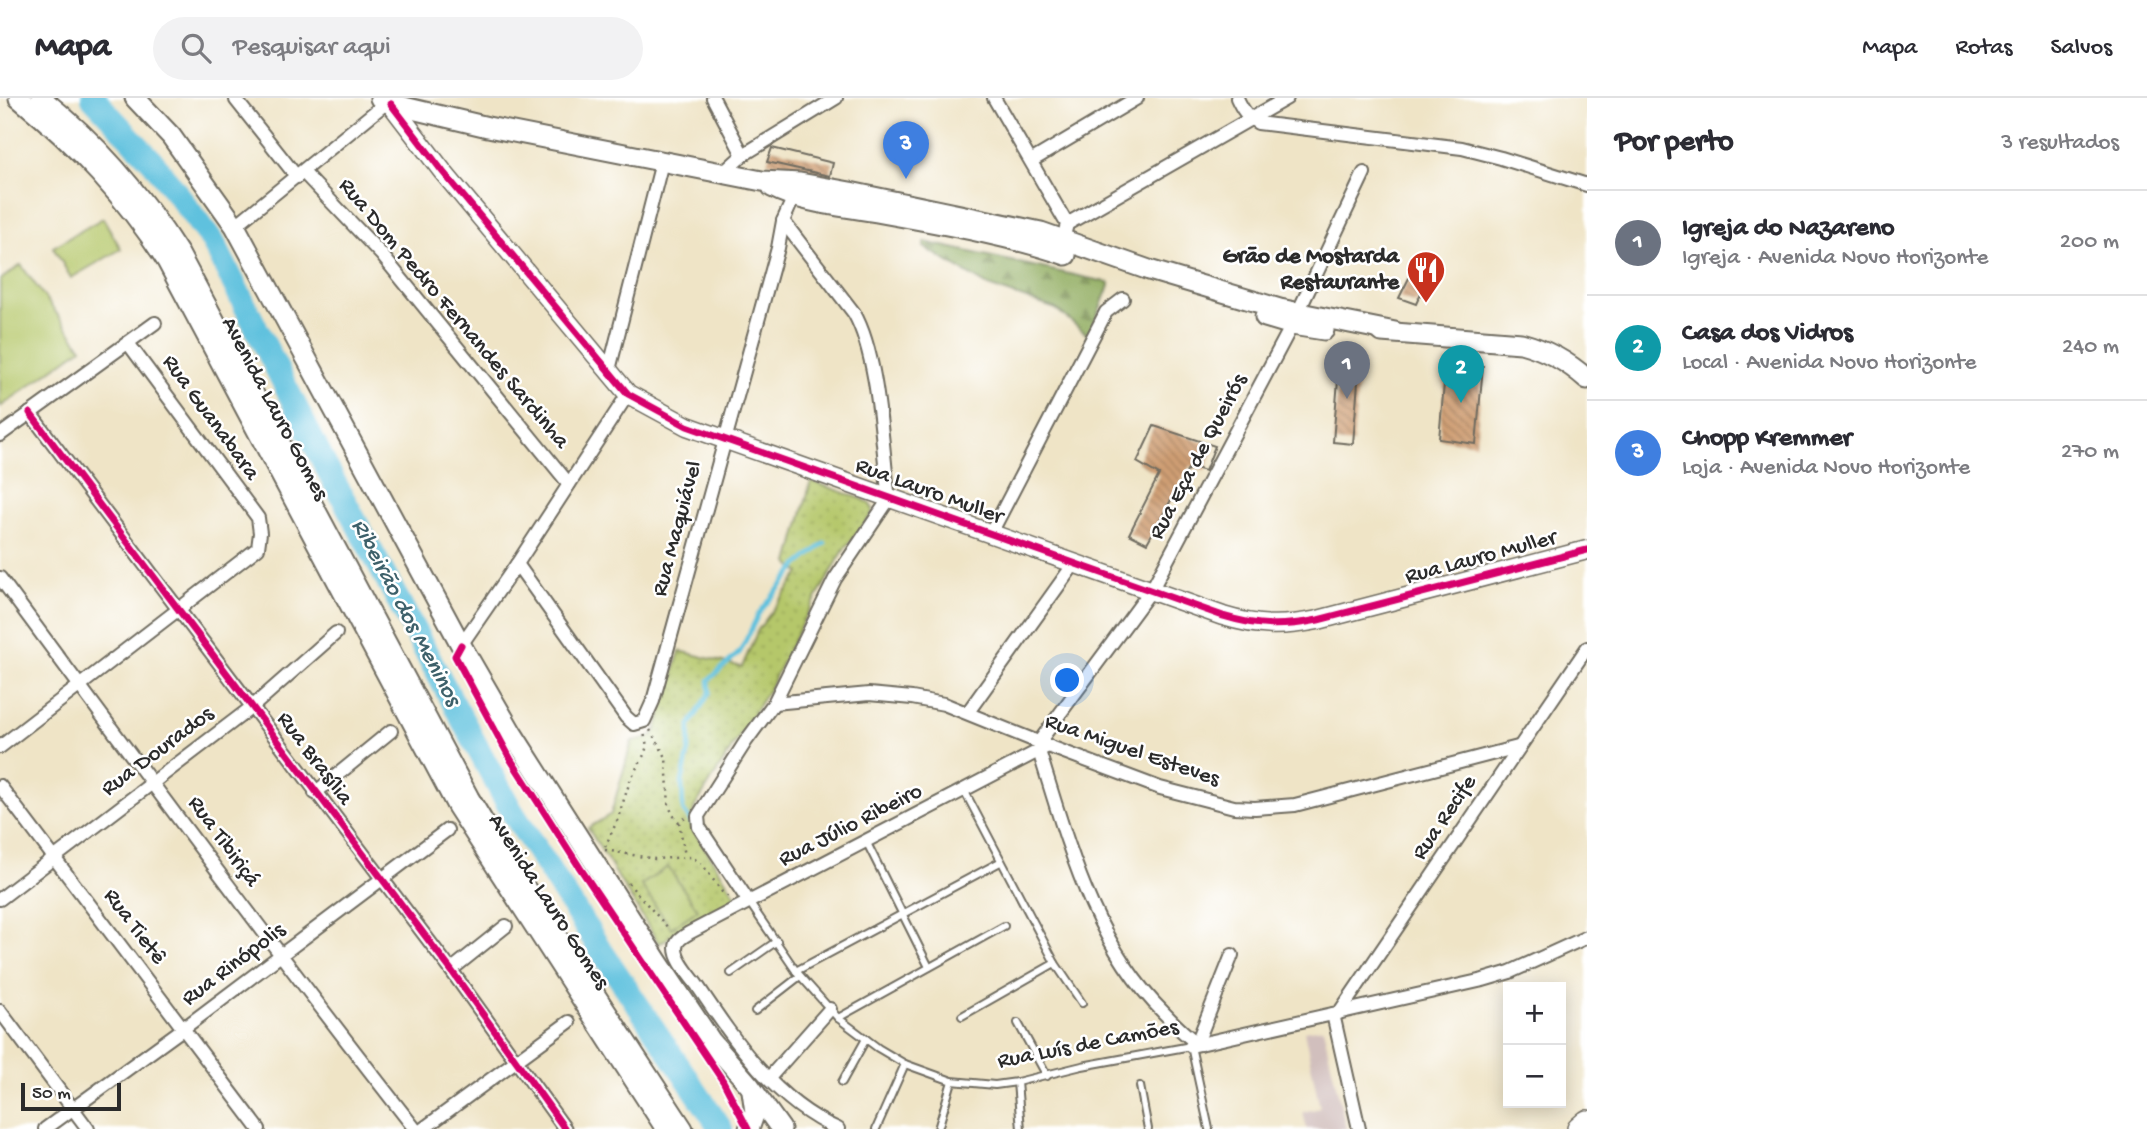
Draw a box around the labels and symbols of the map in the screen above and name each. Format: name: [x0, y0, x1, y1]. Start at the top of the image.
pin: 3: [883, 121, 929, 179]
street label: Rua Dom Pedro Fernandes Sardinha: [332, 173, 575, 456]
place label: Grão de Mostarda Restaurante: [1222, 244, 1400, 297]
restaurant icon: Grão de Mostarda Restaurante: [1405, 249, 1447, 304]
street label: Avenida Lauro Gomes: [214, 313, 334, 506]
pin: 1: [1324, 341, 1370, 399]
pin: 2: [1438, 345, 1484, 403]
street label: Rua Guanabara: [155, 350, 265, 487]
street label: Rua Eça de Queirós: [1144, 369, 1254, 545]
street label: Rua Lauro Muller: [851, 453, 1008, 532]
street label: Rua Maquiável: [647, 458, 709, 600]
water label: Ribeirão dos Meninos: [344, 515, 467, 713]
street label: Rua Lauro Muller: [1402, 524, 1561, 591]
your location: [1050, 663, 1084, 697]
street label: Rua Dourados: [97, 701, 220, 803]
street label: Rua Brasília: [270, 707, 359, 812]
street label: Rua Miguel Esteves: [1041, 708, 1223, 794]
street label: Rua Recife: [1407, 769, 1484, 866]
street label: Rua Júlio Ribeiro: [775, 778, 927, 874]
street label: Rua Tibiriçá: [181, 791, 266, 894]
street label: Avenida Lauro Gomes: [481, 809, 615, 995]
street label: Rua Tietê: [97, 884, 172, 971]
street label: Rua Rinópolis: [177, 917, 292, 1013]
street label: Rua Luís de Camões: [995, 1014, 1181, 1076]
scale bar: [21, 1080, 121, 1112]

